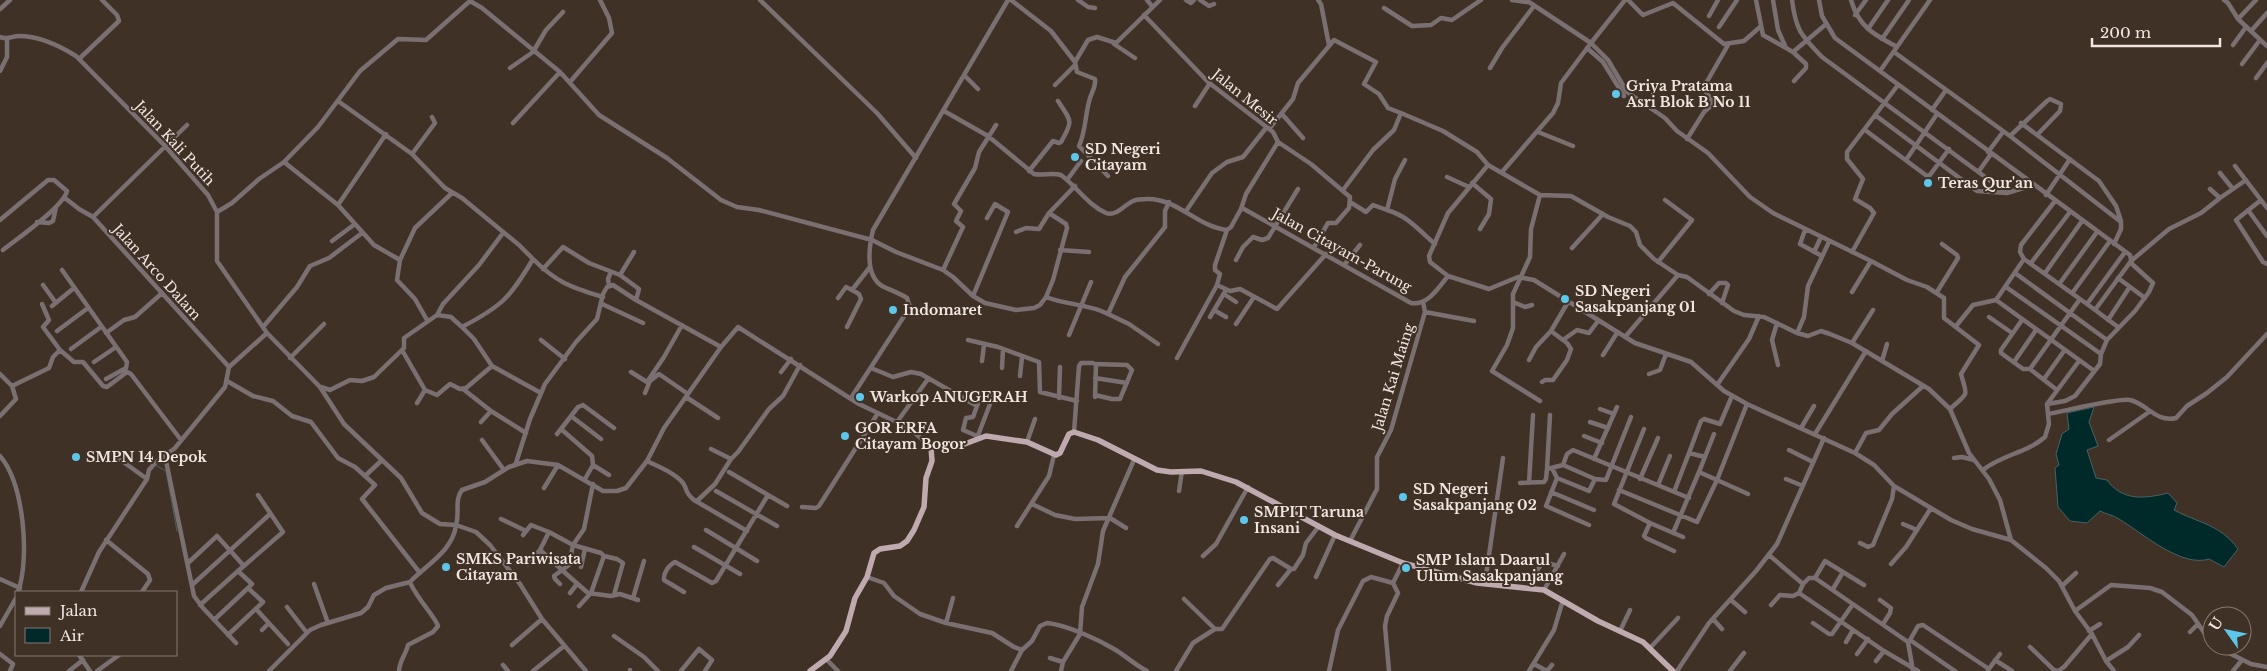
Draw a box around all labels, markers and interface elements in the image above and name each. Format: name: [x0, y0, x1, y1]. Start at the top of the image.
scale bar: [2092, 15, 2220, 47]
text: 200 m: [2100, 23, 2151, 42]
street label: Jalan Mesir: [1207, 64, 1282, 129]
place label: Griya Pratama Asri Blok B No 11: [1625, 77, 1751, 111]
marker: Griya Pratama Asri Blok B No 11: [1610, 88, 1622, 100]
street label: Jalan Kali Putih: [130, 95, 219, 189]
place label: SD Negeri Citayam: [1085, 140, 1161, 174]
marker: SD Negeri Citayam: [1069, 151, 1081, 163]
place label: Teras Qur'an: [1938, 174, 2033, 192]
marker: Teras Qur'an: [1922, 177, 1934, 189]
street label: Jalan Citayam-Parung: [1267, 203, 1415, 296]
street label: Jalan Arco Dalam: [108, 219, 205, 324]
place label: SD Negeri Sasakpanjang 01: [1575, 282, 1696, 316]
marker: SD Negeri Sasakpanjang 01: [1559, 293, 1571, 305]
place label: Indomaret: [903, 301, 983, 319]
marker: Indomaret: [887, 304, 899, 316]
street label: Jalan Kai Maing: [1367, 320, 1418, 435]
place label: Warkop ANUGERAH: [869, 388, 1028, 406]
marker: Warkop ANUGERAH: [854, 391, 866, 403]
place label: GOR ERFA Citayam Bogor: [855, 419, 966, 453]
marker: GOR ERFA Citayam Bogor: [839, 430, 851, 442]
place label: SMPN 14 Depok: [86, 448, 207, 466]
marker: SMPN 14 Depok: [70, 451, 82, 463]
place label: SD Negeri Sasakpanjang 02: [1413, 480, 1537, 514]
marker: SD Negeri Sasakpanjang 02: [1397, 491, 1409, 503]
place label: SMPIT Taruna Insani: [1254, 503, 1364, 537]
marker: SMPIT Taruna Insani: [1238, 514, 1250, 526]
place label: SMKS Pariwisata Citayam: [456, 550, 581, 584]
place label: SMP Islam Daarul Ulum Sasakpanjang: [1416, 551, 1564, 585]
marker: SMKS Pariwisata Citayam: [440, 561, 452, 573]
marker: SMP Islam Daarul Ulum Sasakpanjang: [1400, 562, 1412, 574]
legend: [15, 591, 178, 656]
text: Jalan: [58, 601, 97, 620]
north arrow: [2202, 606, 2252, 656]
text: U: [2205, 613, 2227, 634]
text: Air: [59, 626, 85, 645]

